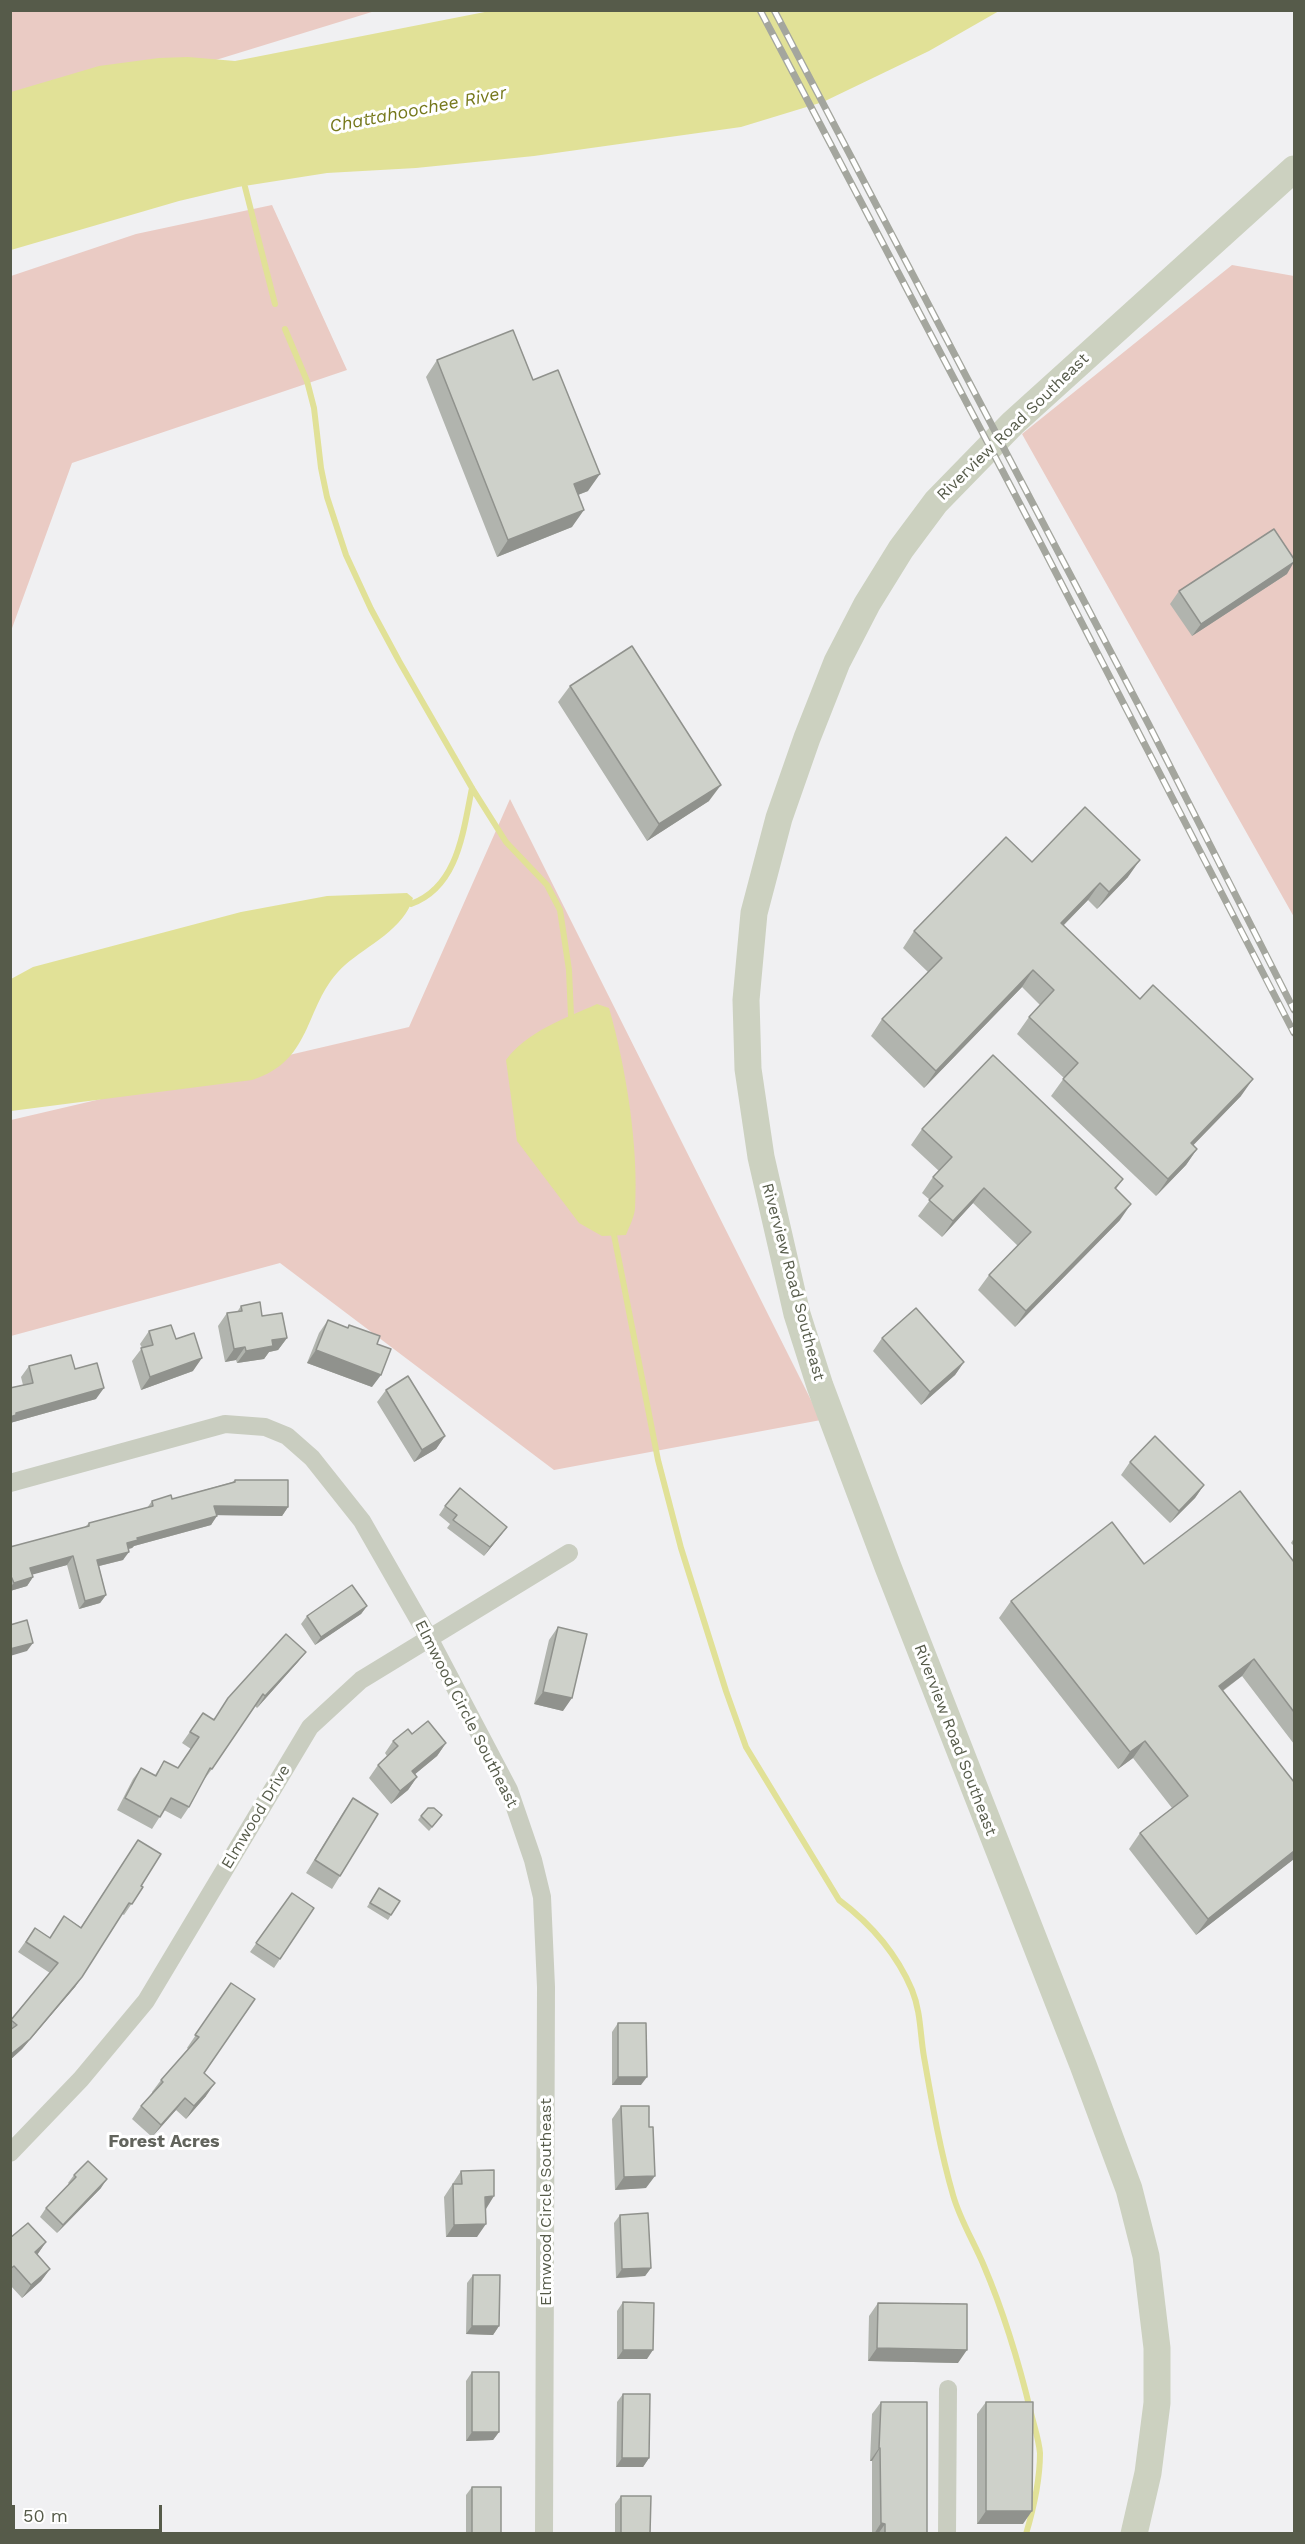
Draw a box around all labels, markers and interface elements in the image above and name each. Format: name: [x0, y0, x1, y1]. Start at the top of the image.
water label: Chattahoochee River: [328, 82, 508, 138]
street label: Riverview Road Southeast: [933, 349, 1093, 505]
street label: Riverview Road Southeast: [757, 1181, 829, 1383]
street label: Elmwood Circle Southeast: [410, 1617, 522, 1811]
street label: Riverview Road Southeast: [910, 1642, 1000, 1838]
street label: Elmwood Drive: [217, 1762, 295, 1872]
street label: Elmwood Circle Southeast: [536, 2098, 556, 2306]
district label: Forest Acres: [108, 2131, 220, 2153]
scale bar: [15, 2493, 165, 2531]
text: 50 m: [23, 2505, 68, 2526]

